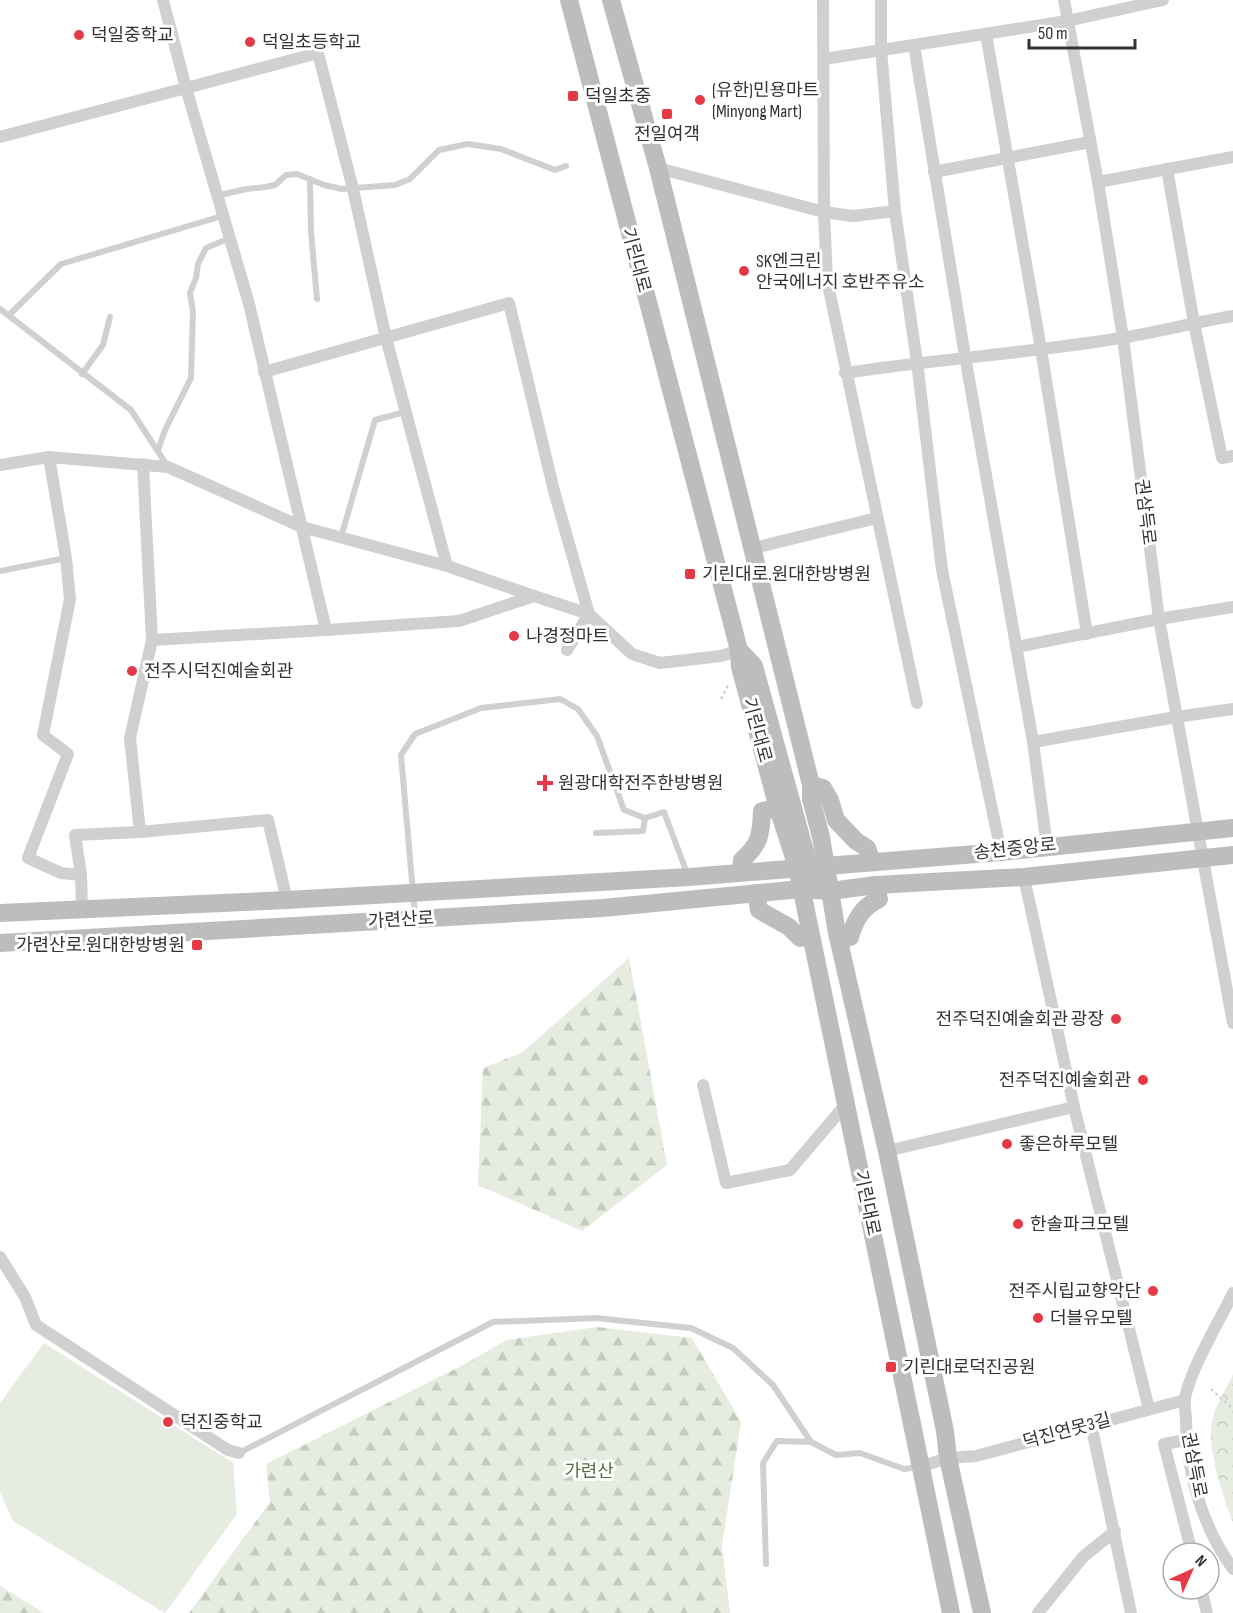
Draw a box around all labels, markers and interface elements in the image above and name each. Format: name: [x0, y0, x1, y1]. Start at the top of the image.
scale bar: [1029, 12, 1136, 50]
text: 50 m: [1038, 23, 1068, 44]
place label: 덕일중학교: [91, 25, 174, 46]
marker: 덕일중학교: [72, 28, 86, 42]
place label: 덕일초등학교: [262, 32, 361, 53]
marker: 덕일초등학교: [243, 35, 257, 49]
place label: (유한)민용마트 (Minyong Mart): [712, 80, 819, 122]
place label: 덕일초중: [585, 86, 651, 107]
marker: 덕일초중: [566, 89, 580, 103]
marker: (유한)민용마트 (Minyong Mart): [693, 93, 707, 107]
marker: 전일여객: [660, 107, 674, 121]
place label: 전일여객: [634, 124, 700, 145]
street label: 기린대로: [617, 225, 655, 295]
place label: SK엔크린 안국에너지 호반주유소: [756, 251, 924, 293]
marker: SK엔크린 안국에너지 호반주유소: [737, 264, 751, 278]
street label: 권삼득로: [1131, 478, 1159, 546]
place label: 기린대로.원대한방병원: [702, 564, 871, 585]
marker: 기린대로.원대한방병원: [683, 567, 697, 581]
place label: 나경정마트: [526, 626, 609, 647]
marker: 나경정마트: [507, 629, 521, 643]
place label: 전주시덕진예술회관: [144, 661, 293, 682]
marker: 전주시덕진예술회관: [125, 664, 139, 678]
street label: 기린대로: [738, 695, 776, 765]
place label: 원광대학전주한방병원: [558, 773, 724, 794]
marker: 원광대학전주한방병원: [536, 774, 554, 792]
street label: 송천중앙로: [973, 834, 1057, 864]
street label: 가련산로: [367, 908, 435, 932]
place label: 가련산로.원대한방병원: [16, 935, 185, 956]
marker: 가련산로.원대한방병원: [190, 938, 204, 952]
place label: 전주덕진예술회관 광장: [936, 1009, 1104, 1030]
marker: 전주덕진예술회관 광장: [1109, 1012, 1123, 1026]
place label: 전주덕진예술회관: [999, 1070, 1131, 1091]
marker: 전주덕진예술회관: [1136, 1073, 1150, 1087]
place label: 좋은하루모텔: [1019, 1134, 1118, 1155]
marker: 좋은하루모텔: [1000, 1137, 1014, 1151]
street label: 기린대로: [850, 1168, 884, 1238]
place label: 한솔파크모텔: [1030, 1214, 1129, 1235]
marker: 한솔파크모텔: [1011, 1217, 1025, 1231]
place label: 전주시립교향악단: [1009, 1281, 1141, 1302]
marker: 전주시립교향악단: [1146, 1284, 1160, 1298]
place label: 더블유모텔: [1050, 1308, 1133, 1329]
marker: 더블유모텔: [1031, 1311, 1045, 1325]
place label: 기린대로덕진공원: [903, 1357, 1035, 1378]
marker: 기린대로덕진공원: [884, 1360, 898, 1374]
street label: 덕진연못3길: [1021, 1409, 1113, 1453]
place label: 덕진중학교: [180, 1412, 263, 1433]
marker: 덕진중학교: [161, 1415, 175, 1429]
street label: 권삼득로: [1177, 1430, 1211, 1500]
park label: 가련산: [564, 1461, 614, 1482]
north arrow: [1161, 1541, 1221, 1601]
text: N: [1191, 1552, 1210, 1571]

